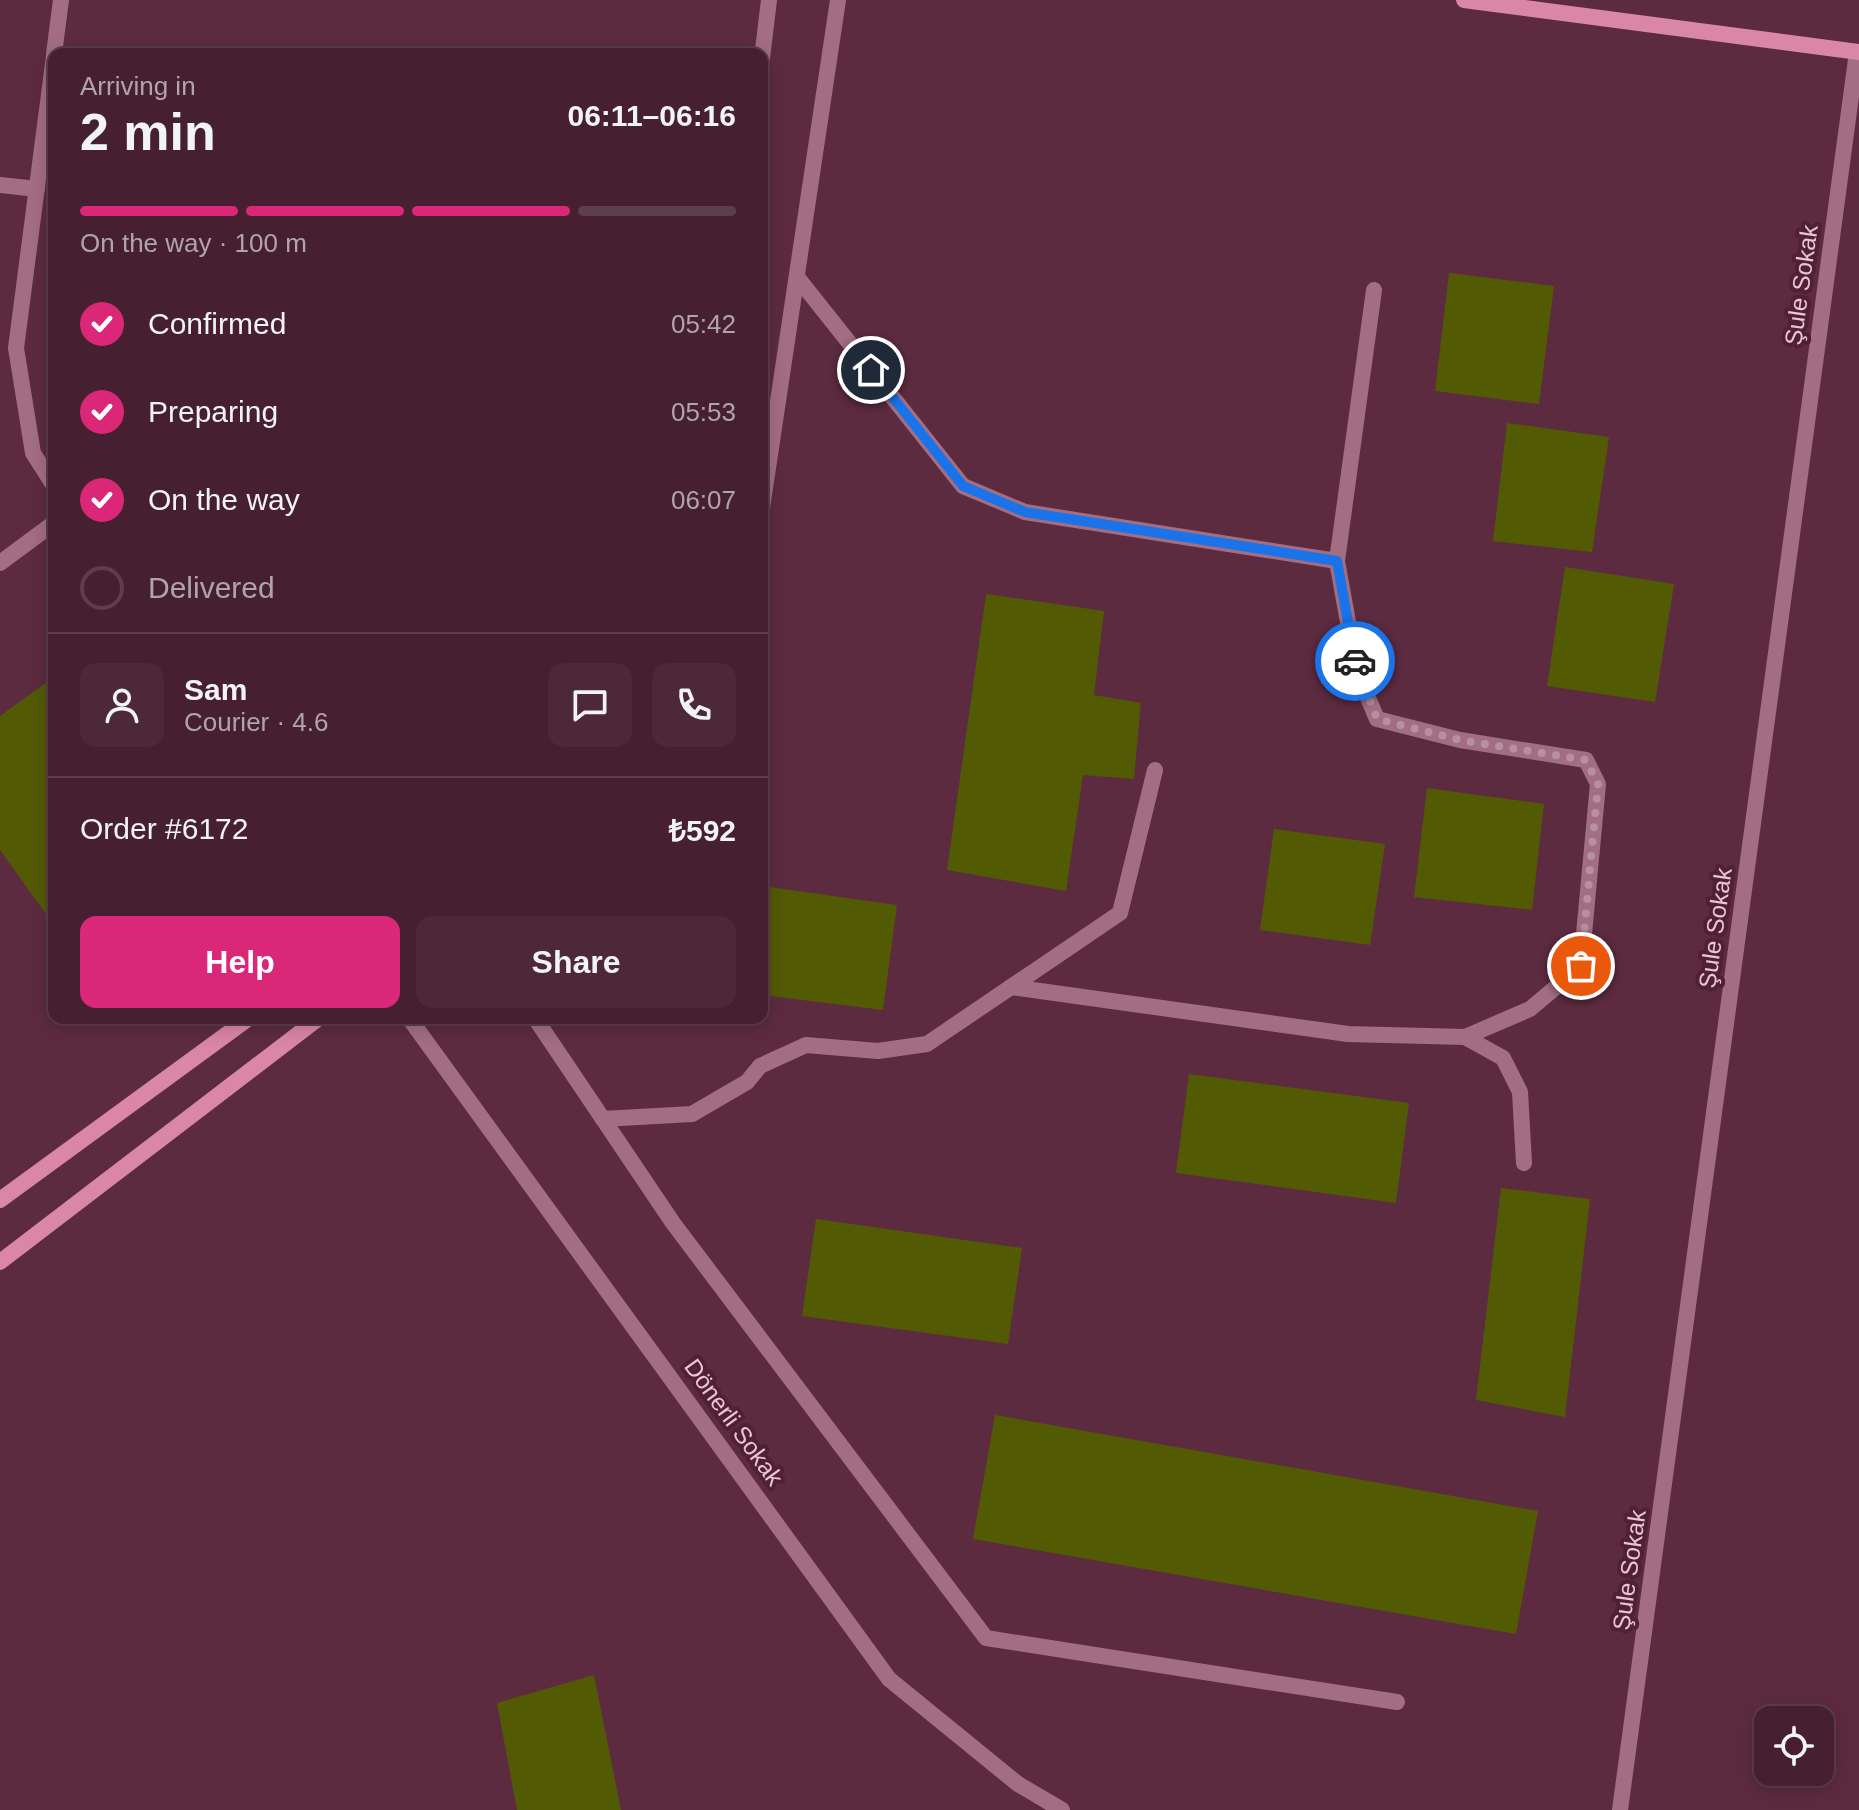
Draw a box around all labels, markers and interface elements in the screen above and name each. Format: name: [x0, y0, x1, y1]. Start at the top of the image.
text: Arriving in: [80, 71, 196, 101]
text: 06:11–06:16: [568, 99, 736, 132]
text: 2 min: [80, 103, 216, 161]
street label: Şule Sokak: [1779, 222, 1823, 347]
text: On the way · 100 m: [80, 228, 307, 258]
icon: check: [80, 302, 124, 346]
text: Confirmed: [148, 307, 286, 340]
text: 05:42: [671, 309, 736, 339]
pin: [837, 336, 905, 404]
icon: home: [849, 348, 893, 392]
icon: check: [80, 390, 124, 434]
text: Preparing: [148, 395, 278, 428]
text: 05:53: [671, 397, 736, 427]
icon: check: [80, 478, 124, 522]
text: On the way: [148, 483, 300, 516]
text: 06:07: [671, 485, 736, 515]
text: Delivered: [148, 571, 275, 604]
courier: [1315, 621, 1395, 701]
icon: car: [1333, 639, 1377, 683]
button: person: [80, 663, 164, 747]
button: chat: [548, 663, 632, 747]
button: phone: [652, 663, 736, 747]
text: Sam: [184, 673, 247, 706]
text: Courier · 4.6: [184, 707, 329, 737]
text: Order #6172: [80, 812, 248, 845]
text: ₺592: [669, 814, 736, 847]
street label: Şule Sokak: [1693, 865, 1737, 990]
button: Help: [80, 916, 400, 1008]
button: Share: [416, 916, 736, 1008]
pin: [1547, 932, 1615, 1000]
icon: bag: [1559, 944, 1603, 988]
street label: Dönerli Sokak: [679, 1354, 789, 1491]
street label: Şule Sokak: [1607, 1507, 1651, 1632]
map controls: [1754, 1706, 1834, 1786]
button: locate: [1754, 1706, 1834, 1786]

